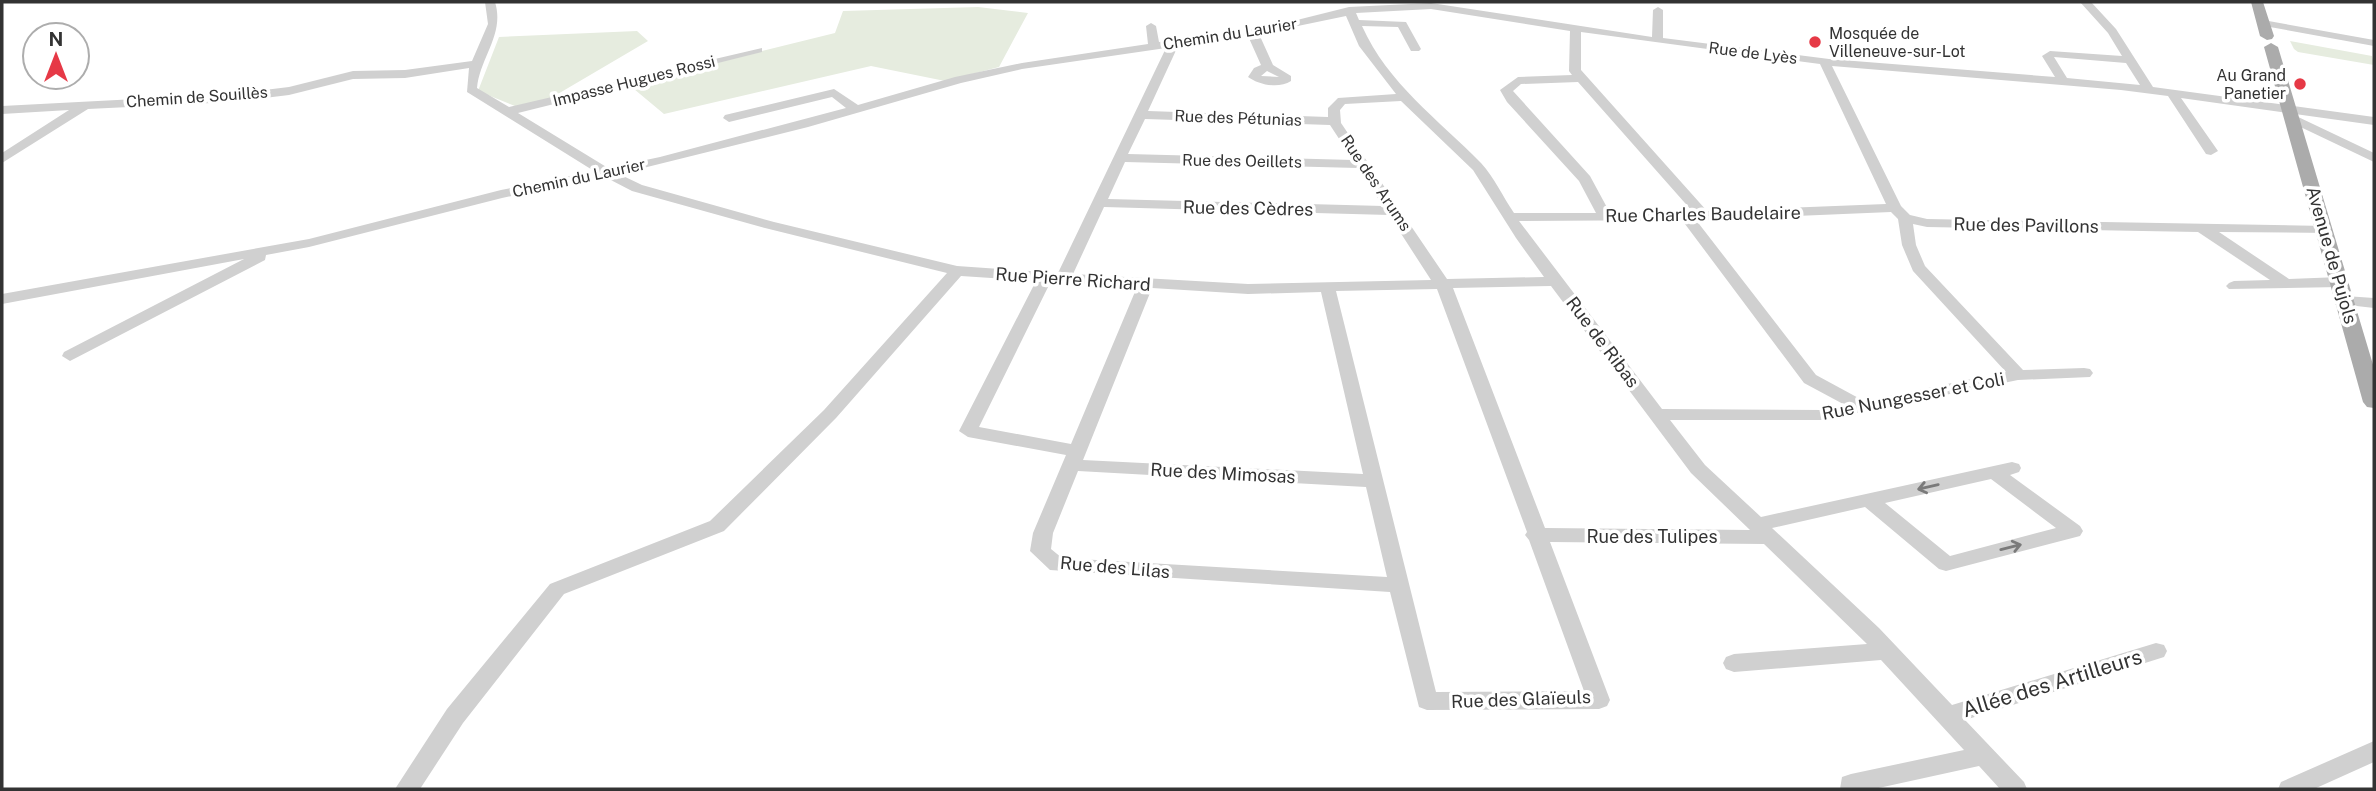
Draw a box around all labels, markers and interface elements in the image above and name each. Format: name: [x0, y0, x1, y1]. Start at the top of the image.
street label: Chemin du Laurier: [1162, 14, 1298, 54]
north arrow: [21, 21, 91, 91]
place label: Mosquée de Villeneuve-sur-Lot: [1829, 24, 1966, 61]
text: N: [49, 28, 63, 50]
marker: Mosquée de Villeneuve-sur-Lot: [1807, 34, 1823, 50]
street label: Rue de Lyès: [1708, 38, 1798, 68]
street label: Impasse Hugues Rossi: [551, 52, 717, 110]
place label: Au Grand Panetier: [2216, 66, 2286, 103]
marker: Au Grand Panetier: [2292, 76, 2308, 92]
street label: Chemin de Souillès: [126, 83, 268, 111]
street label: Rue des Pétunias: [1174, 106, 1302, 130]
street label: Rue des Arums: [1337, 131, 1415, 235]
street label: Rue des Oeillets: [1182, 150, 1302, 172]
street label: Chemin du Laurier: [511, 155, 647, 201]
street label: Avenue de Pujols: [2302, 184, 2362, 326]
street label: Rue des Cèdres: [1183, 196, 1313, 220]
street label: Rue Charles Baudelaire: [1605, 202, 1801, 226]
street label: Rue des Pavillons: [1953, 213, 2099, 237]
street label: Rue Pierre Richard: [995, 263, 1151, 295]
street label: Rue de Ribas: [1562, 293, 1644, 391]
street label: Rue Nungesser et Coli: [1820, 368, 2006, 424]
street label: Rue des Mimosas: [1150, 459, 1296, 487]
one-way arrow: [1917, 481, 1939, 494]
street label: Rue des Tulipes: [1586, 526, 1718, 547]
one-way arrow: [2000, 540, 2022, 553]
street label: Rue des Lilas: [1059, 552, 1171, 582]
street label: Allée des Artilleurs: [1959, 644, 2145, 722]
street label: Rue des Glaïeuls: [1451, 686, 1591, 712]

